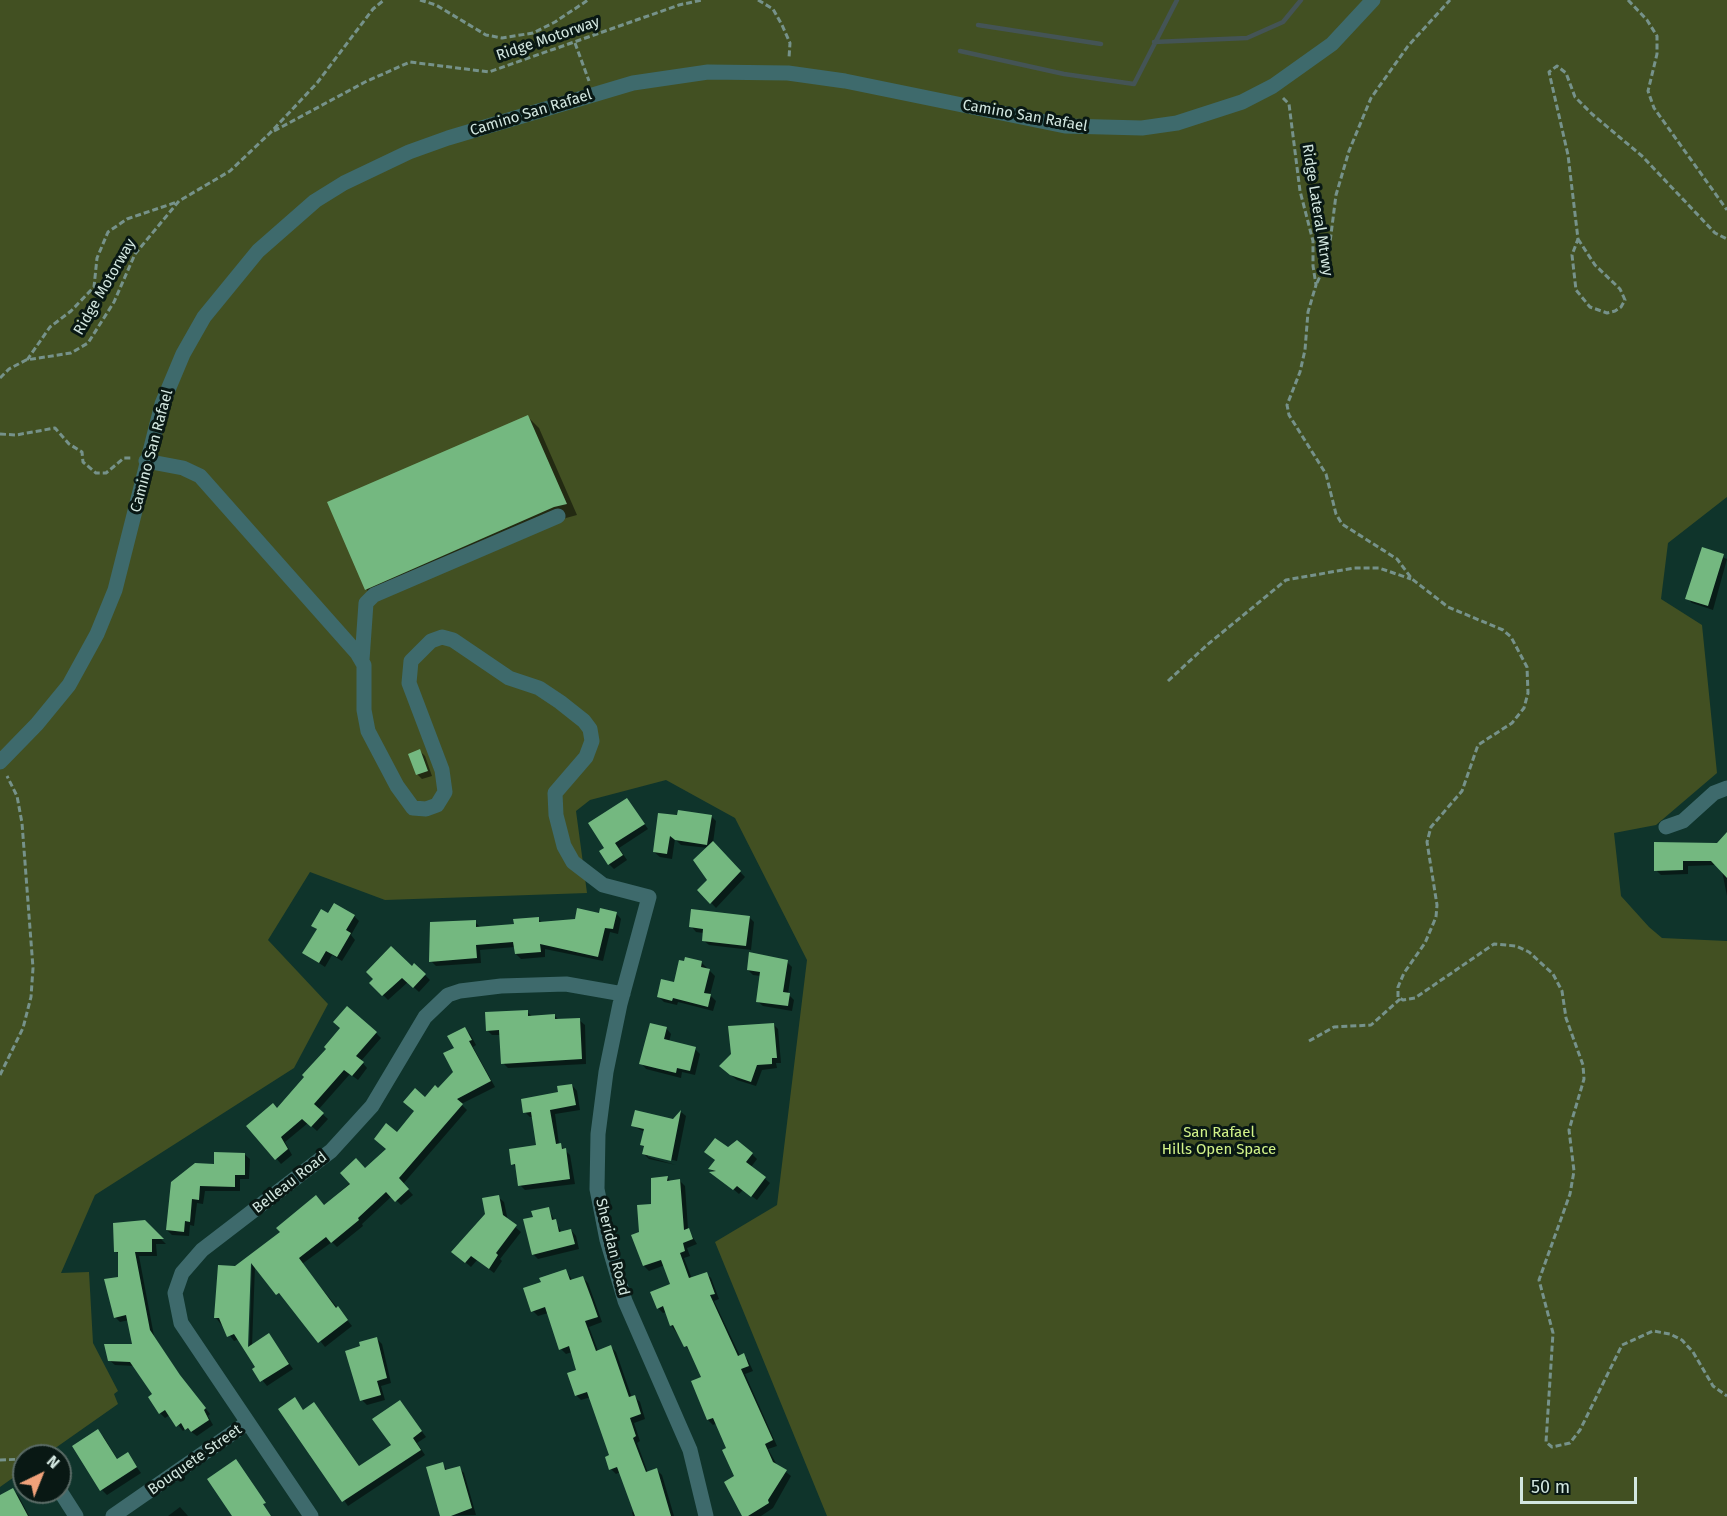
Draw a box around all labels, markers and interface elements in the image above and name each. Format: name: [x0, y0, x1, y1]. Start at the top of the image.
street label: Ridge Motorway: [494, 13, 602, 65]
street label: Camino San Rafael: [468, 86, 594, 140]
street label: Camino San Rafael: [961, 96, 1089, 136]
street label: Ridge Lateral Mtrwy: [1298, 143, 1336, 277]
street label: Ridge Motorway: [70, 236, 140, 338]
street label: Camino San Rafael: [127, 388, 177, 514]
park label: San Rafael Hills Open Space: [1162, 1124, 1276, 1159]
street label: Belleau Road: [249, 1148, 331, 1218]
street label: Sheridan Road: [591, 1196, 633, 1298]
street label: Bouquete Street: [145, 1421, 245, 1499]
north arrow: [12, 1444, 72, 1504]
text: N: [43, 1451, 64, 1472]
scale bar: [1523, 1465, 1640, 1503]
text: 50 m: [1531, 1476, 1570, 1498]

